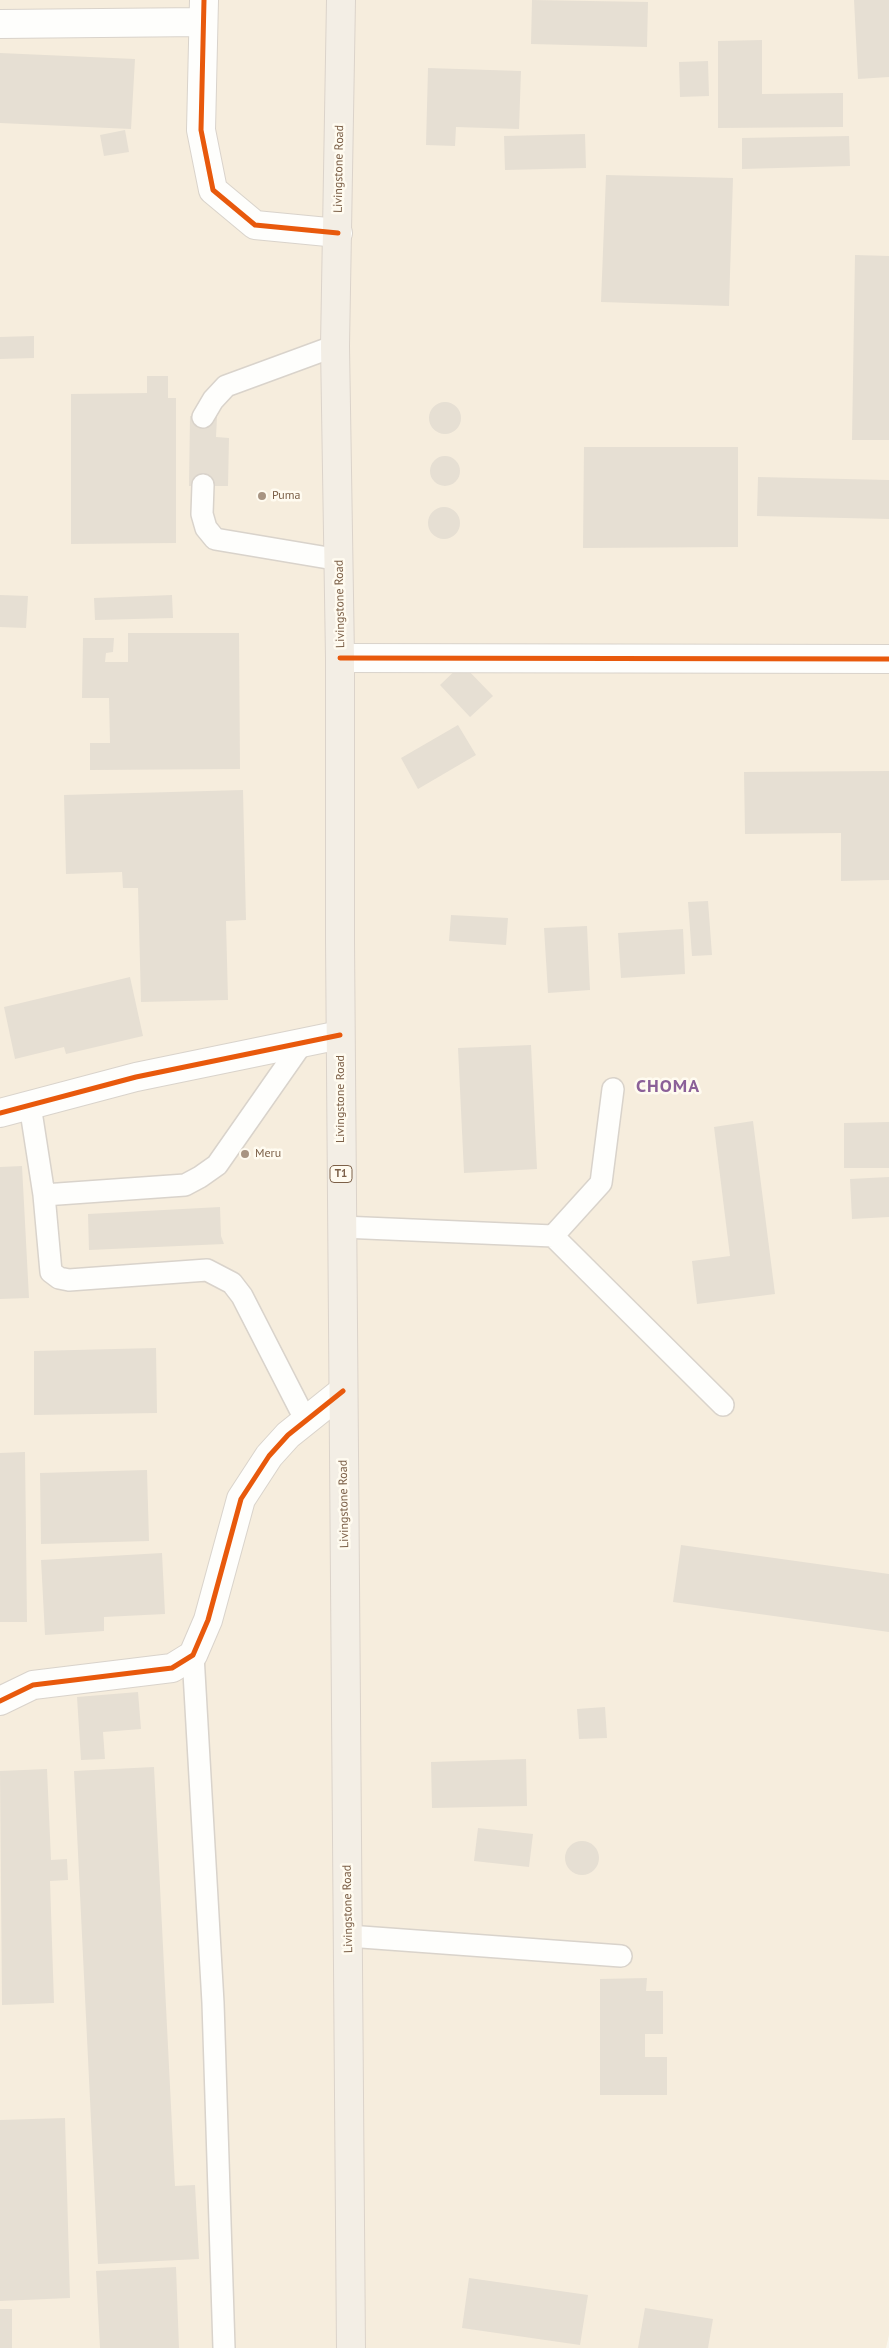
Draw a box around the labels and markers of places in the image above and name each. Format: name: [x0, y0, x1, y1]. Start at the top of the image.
place label: Puma: [272, 489, 300, 503]
marker: Puma: [256, 490, 268, 502]
place label: Meru: [255, 1147, 281, 1161]
marker: Meru: [239, 1148, 251, 1160]

